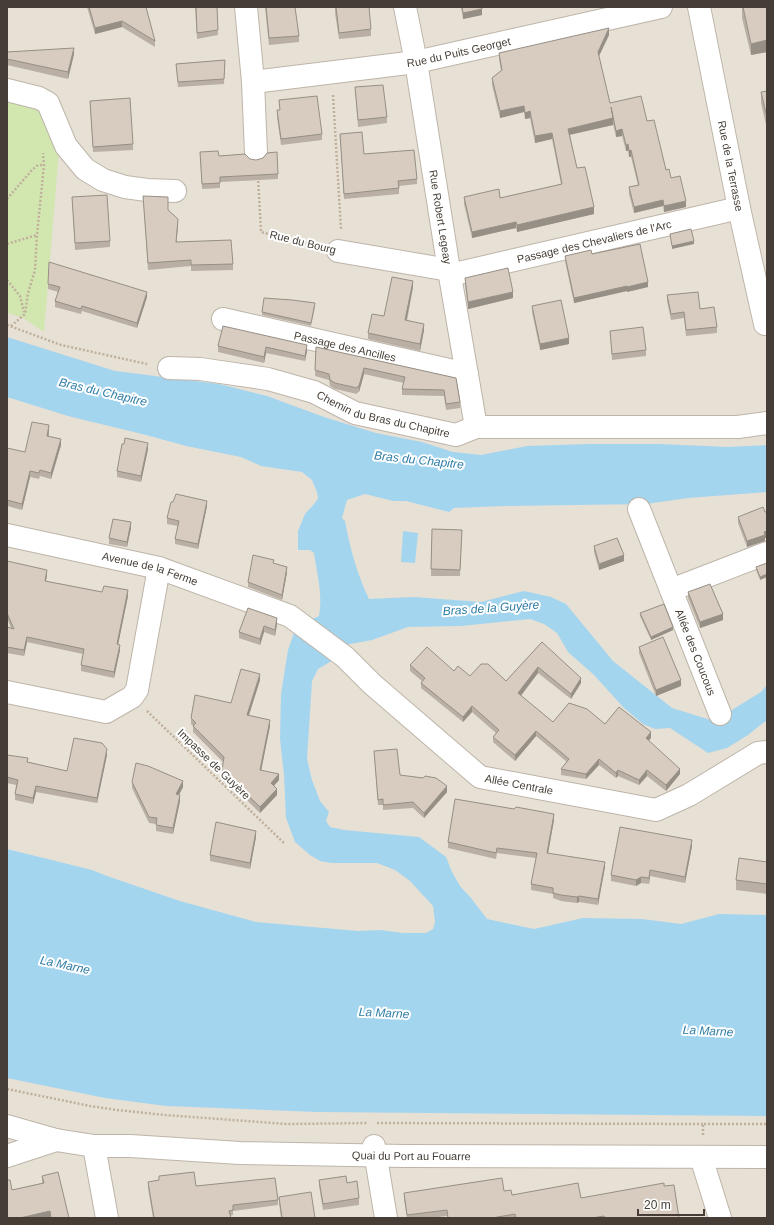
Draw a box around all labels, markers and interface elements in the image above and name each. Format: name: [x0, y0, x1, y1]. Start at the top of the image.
street label: Rue du Puits Georget: [406, 35, 512, 69]
street label: Rue de la Terrasse: [716, 119, 746, 212]
street label: Rue Robert Legeay: [427, 169, 454, 266]
street label: Passage des Chevaliers de l'Arc: [516, 218, 673, 265]
street label: Rue du Bourg: [269, 228, 337, 256]
street label: Passage des Ancilles: [293, 329, 398, 364]
water label: Bras du Chapitre: [58, 375, 149, 409]
street label: Chemin du Bras du Chapitre: [315, 388, 451, 439]
water label: Bras du Chapitre: [373, 448, 465, 472]
street label: Avenue de la Ferme: [101, 550, 200, 588]
water label: Bras de la Guyère: [442, 598, 540, 618]
street label: Allée des Coucous: [673, 607, 718, 698]
street label: Impasse de Guyère: [175, 726, 253, 802]
street label: Allée Centrale: [484, 772, 554, 797]
water label: La Marne: [39, 953, 92, 977]
water label: La Marne: [358, 1005, 410, 1021]
water label: La Marne: [682, 1023, 734, 1039]
street label: Quai du Port au Fouarre: [352, 1149, 471, 1162]
scale bar: [638, 1191, 704, 1217]
text: 20 m: [644, 1198, 671, 1212]

